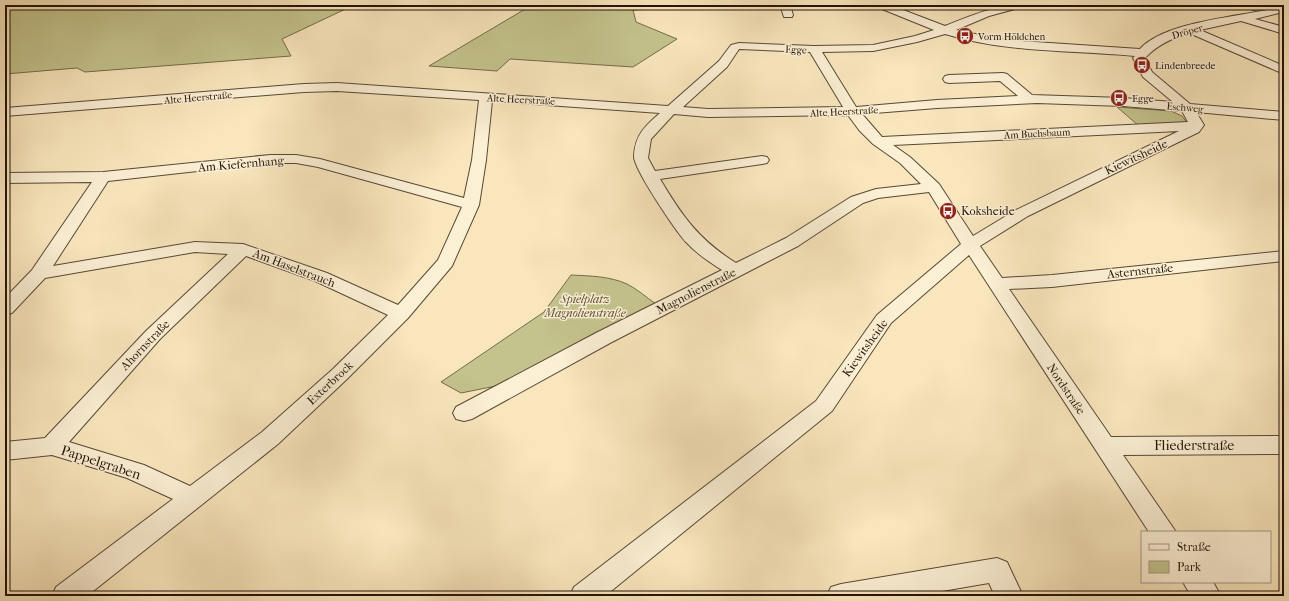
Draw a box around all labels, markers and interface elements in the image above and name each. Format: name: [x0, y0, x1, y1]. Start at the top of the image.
street label: Dröper: [1170, 22, 1205, 42]
bus stop icon: Vorm Höldchen: [955, 26, 975, 46]
place label: Vorm Höldchen: [977, 31, 1045, 43]
street label: Egge: [785, 43, 807, 57]
bus stop icon: Lindenbreede: [1132, 55, 1152, 75]
place label: Lindenbreede: [1155, 60, 1216, 72]
bus stop icon: Egge: [1109, 88, 1129, 108]
street label: Alte Heerstraße: [163, 89, 233, 107]
street label: Alte Heerstraße: [486, 92, 555, 108]
place label: Egge: [1132, 93, 1154, 105]
street label: Eschweg: [1166, 100, 1205, 116]
street label: Alte Heerstraße: [809, 104, 879, 120]
street label: Am Buchsbaum: [1003, 126, 1071, 142]
street label: Kiewitsheide: [1102, 136, 1170, 178]
street label: Am Kiefernhang: [197, 153, 285, 175]
bus stop icon: Koksheide: [938, 201, 958, 221]
place label: Koksheide: [961, 204, 1015, 218]
street label: Am Haselstrauch: [250, 246, 337, 290]
street label: Asternstraße: [1105, 261, 1174, 282]
street label: Magnolienstraße: [654, 265, 738, 317]
park label: Spielplatz Magnolienstraße: [543, 292, 627, 320]
street label: Kiewitsheide: [839, 316, 891, 379]
street label: Ahornstraße: [117, 317, 172, 374]
street label: Exterbrock: [304, 358, 356, 408]
street label: Nordstraße: [1044, 361, 1088, 417]
street label: Fliederstraße: [1154, 437, 1234, 454]
street label: Pappelgraben: [59, 442, 143, 483]
legend: [1141, 531, 1271, 583]
text: Straße: [1177, 540, 1211, 554]
text: Park: [1177, 560, 1202, 574]

